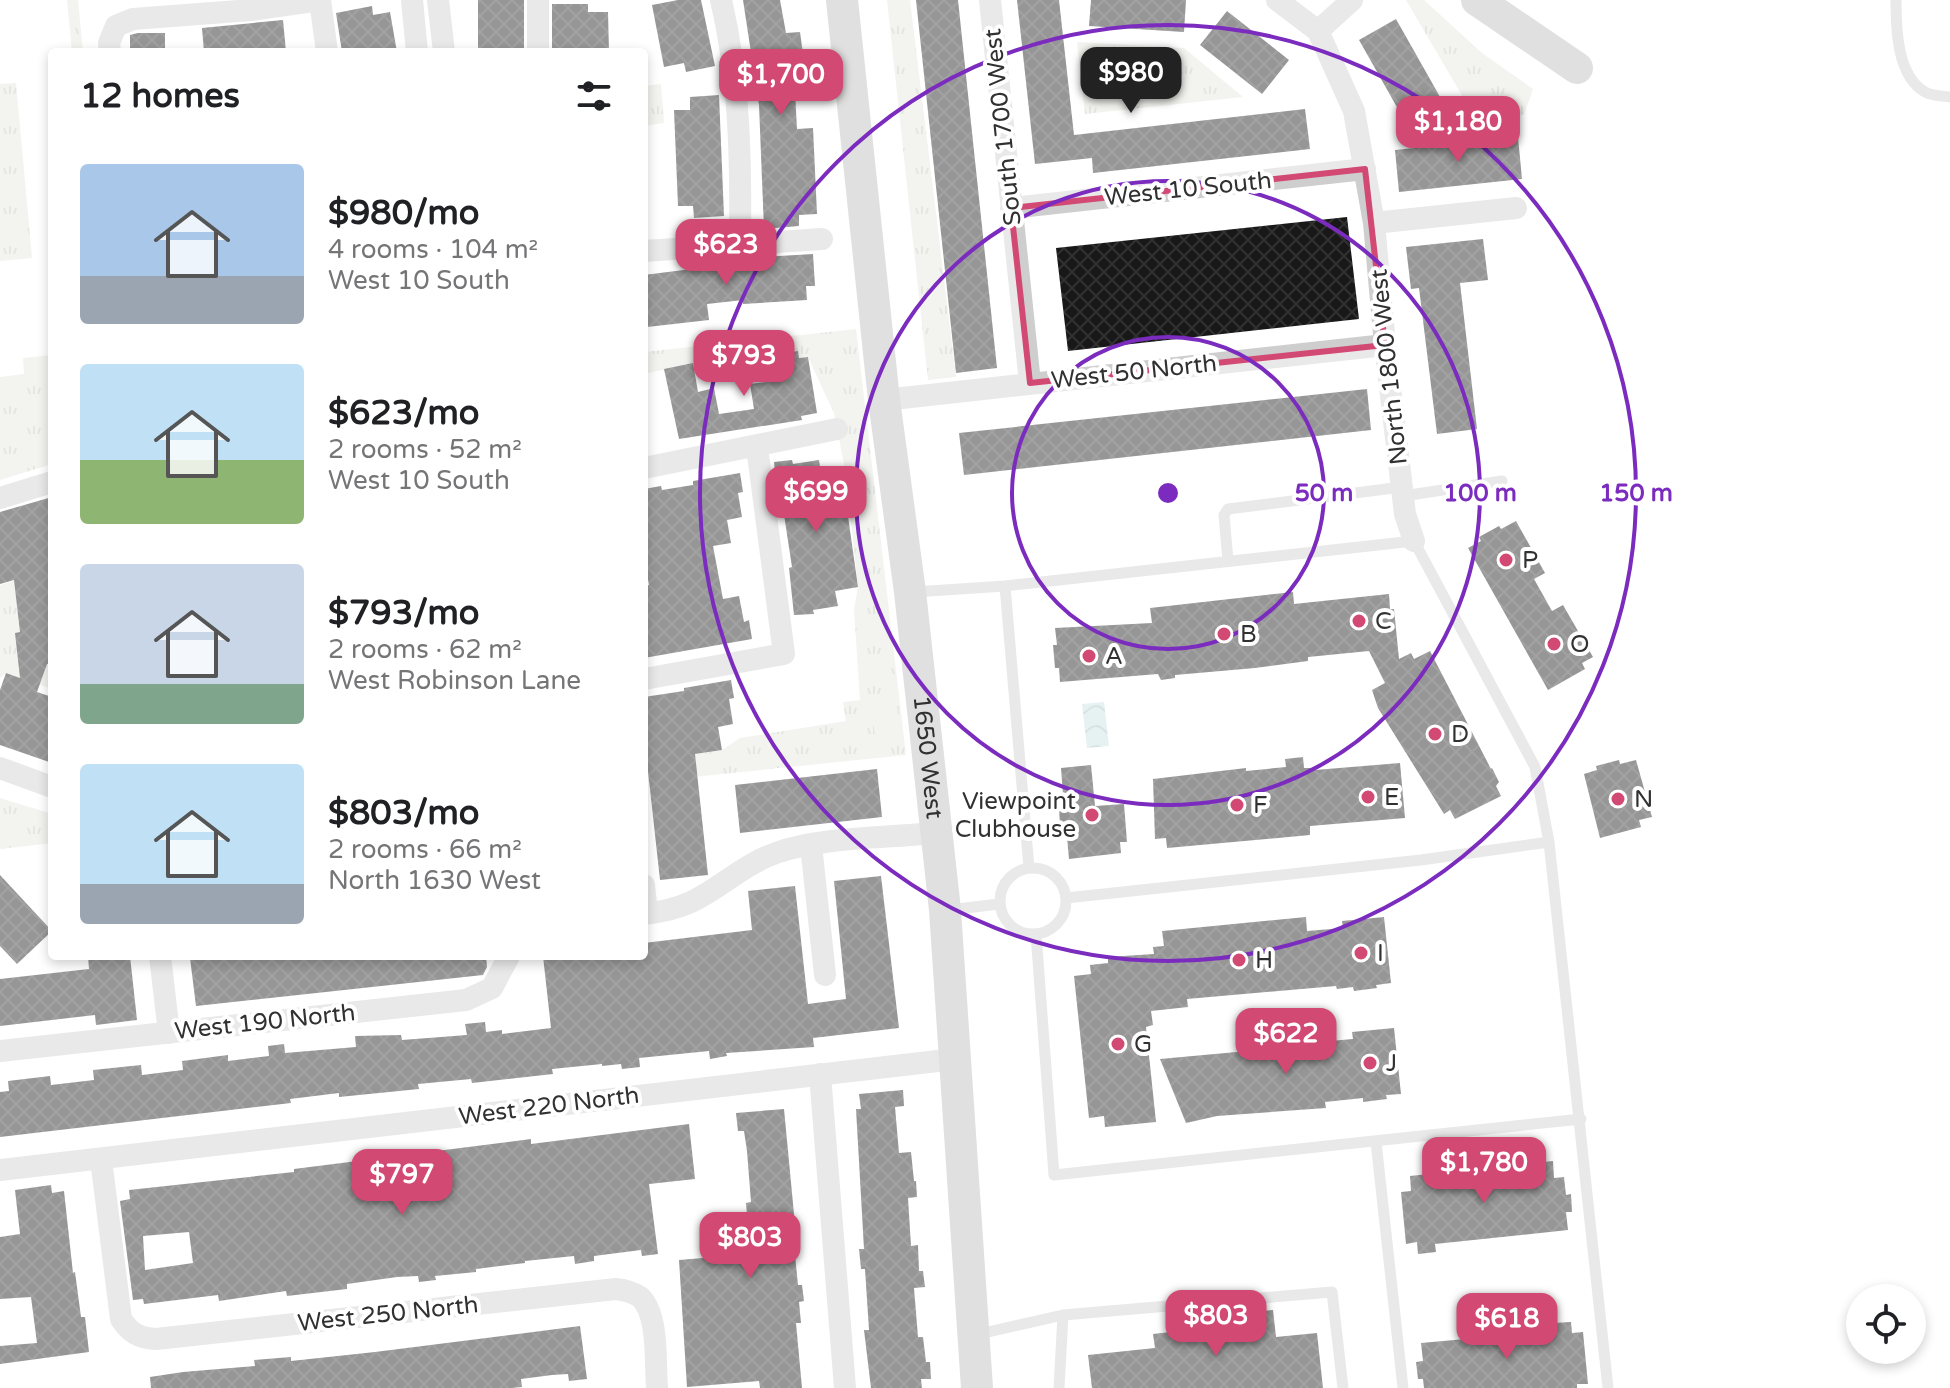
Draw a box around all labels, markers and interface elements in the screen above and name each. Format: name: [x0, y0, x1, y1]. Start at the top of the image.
street label: South 1700 West: [978, 27, 1028, 227]
pin: $980: [1084, 47, 1178, 115]
pin: $1,700: [716, 49, 846, 117]
text: $980: [1098, 57, 1164, 88]
text: $1,700: [737, 59, 825, 90]
icon: filters: [572, 74, 616, 118]
text: 12 homes: [80, 76, 240, 117]
pin: $1,180: [1393, 96, 1523, 164]
text: $1,180: [1414, 106, 1502, 137]
street label: West 10 South: [1103, 166, 1273, 212]
text: $980/mo: [328, 193, 479, 234]
icon: home: [144, 196, 240, 292]
pin: $623: [679, 219, 773, 287]
text: $623: [693, 229, 759, 260]
text: 4 rooms · 104 m²: [328, 234, 538, 265]
text: West 10 South: [328, 265, 510, 296]
street label: North 1800 West: [1364, 268, 1414, 466]
pin: $793: [697, 330, 791, 398]
text: $793: [711, 340, 777, 371]
street label: West 50 North: [1050, 349, 1218, 395]
text: $623/mo: [328, 393, 479, 434]
icon: home: [144, 396, 240, 492]
text: 2 rooms · 52 m²: [328, 434, 522, 465]
text: West 10 South: [328, 465, 510, 496]
pin: $699: [769, 466, 863, 534]
text: $699: [783, 476, 849, 507]
centre of rings: [1154, 479, 1182, 507]
text: 50 m: [1295, 479, 1353, 508]
text: 100 m: [1443, 479, 1517, 508]
text: 150 m: [1599, 479, 1673, 508]
place label: P: [1522, 546, 1538, 575]
marker: P: [1497, 551, 1515, 569]
text: $793/mo: [328, 593, 479, 634]
icon: home: [144, 596, 240, 692]
place label: C: [1375, 607, 1392, 636]
marker: C: [1350, 612, 1368, 630]
place label: B: [1240, 620, 1257, 649]
marker: B: [1215, 625, 1233, 643]
place label: O: [1570, 630, 1590, 659]
text: 2 rooms · 62 m²: [328, 634, 522, 665]
marker: O: [1545, 635, 1563, 653]
place label: A: [1105, 642, 1123, 671]
marker: A: [1080, 647, 1098, 665]
text: West Robinson Lane: [328, 665, 581, 696]
street label: 1650 West: [907, 694, 949, 820]
place label: D: [1451, 720, 1469, 749]
marker: D: [1426, 725, 1444, 743]
place label: E: [1384, 783, 1399, 812]
place label: N: [1634, 785, 1653, 814]
place label: Viewpoint Clubhouse: [955, 787, 1076, 844]
marker: E: [1359, 788, 1377, 806]
marker: N: [1609, 790, 1627, 808]
place label: F: [1253, 791, 1268, 820]
text: $803/mo: [328, 793, 479, 834]
icon: home: [144, 796, 240, 892]
marker: F: [1228, 796, 1246, 814]
marker: Viewpoint Clubhouse: [1083, 806, 1101, 824]
text: 2 rooms · 66 m²: [328, 834, 522, 865]
text: North 1630 West: [328, 865, 541, 896]
place label: I: [1377, 939, 1384, 968]
marker: I: [1352, 944, 1370, 962]
place label: H: [1255, 946, 1273, 975]
marker: H: [1230, 951, 1248, 969]
street label: West 190 North: [173, 998, 357, 1046]
pin: $622: [1239, 1008, 1333, 1076]
text: $622: [1253, 1018, 1319, 1049]
place label: G: [1134, 1030, 1152, 1059]
marker: G: [1109, 1035, 1127, 1053]
place label: J: [1386, 1049, 1397, 1078]
marker: J: [1361, 1054, 1379, 1072]
street label: West 220 North: [457, 1081, 641, 1131]
pin: $1,780: [1419, 1137, 1549, 1205]
text: $1,780: [1440, 1147, 1528, 1178]
pin: $797: [355, 1149, 449, 1217]
text: $797: [369, 1159, 435, 1190]
pin: $803: [703, 1212, 797, 1280]
text: $803: [717, 1222, 783, 1253]
map controls: [1846, 1284, 1926, 1364]
button: locate: [1846, 1284, 1926, 1364]
street label: West 250 North: [296, 1290, 480, 1338]
pin: $803: [1169, 1290, 1263, 1358]
pin: $618: [1460, 1293, 1554, 1361]
text: $803: [1183, 1300, 1249, 1331]
text: $618: [1474, 1303, 1540, 1334]

